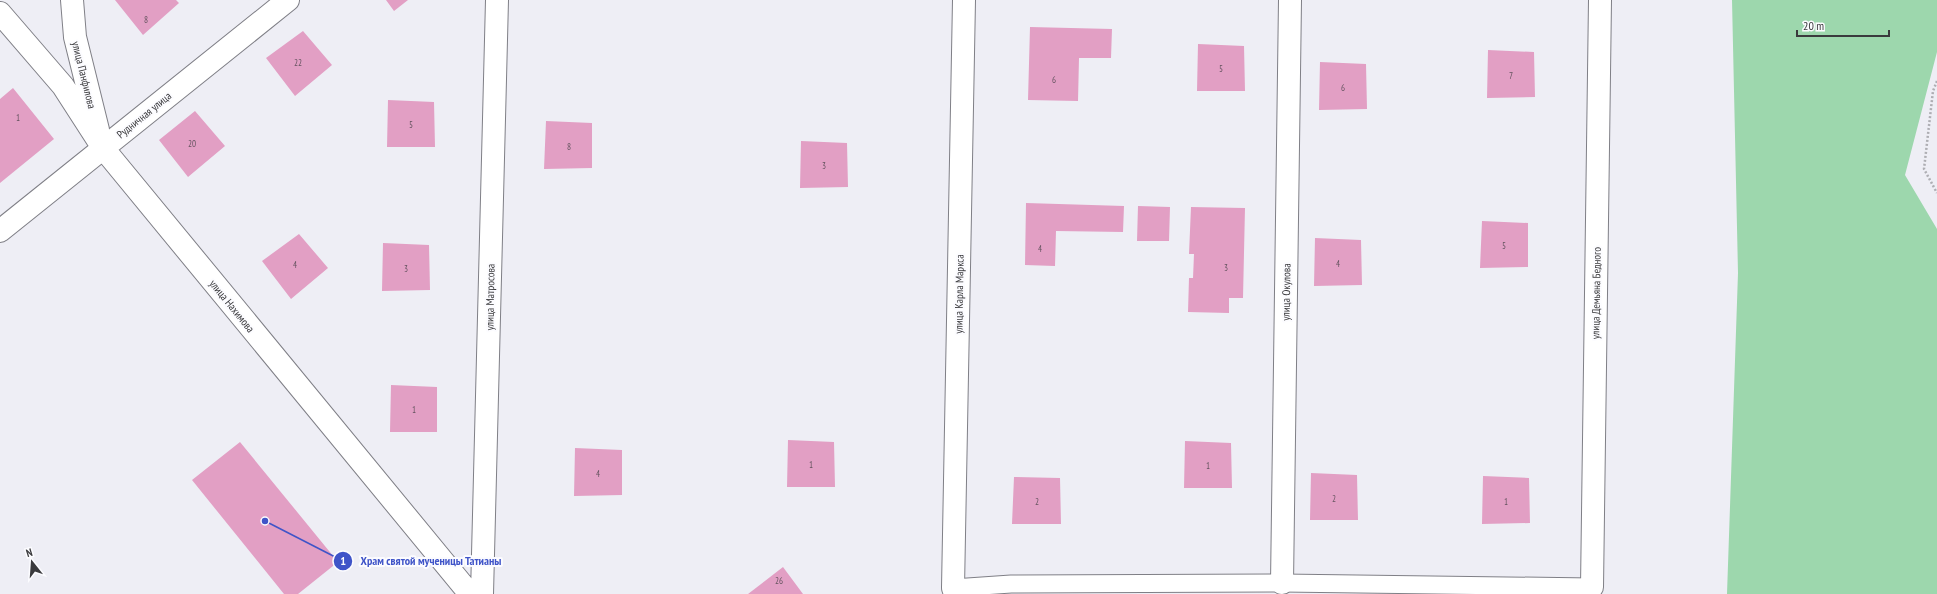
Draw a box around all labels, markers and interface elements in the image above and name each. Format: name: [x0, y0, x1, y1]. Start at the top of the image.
scale bar: [1797, 12, 1889, 38]
house number: 8: [144, 14, 148, 25]
text: 20 m: [1803, 18, 1824, 33]
street label: улица Панфилова: [69, 40, 99, 110]
house number: 22: [294, 57, 302, 68]
house number: 5: [1219, 63, 1223, 74]
house number: 7: [1509, 70, 1513, 81]
house number: 6: [1052, 74, 1056, 85]
house number: 6: [1341, 82, 1345, 93]
street label: Рудничная улица: [114, 89, 174, 141]
house number: 1: [16, 112, 20, 123]
house number: 5: [409, 119, 413, 130]
house number: 20: [188, 138, 196, 149]
house number: 8: [567, 141, 571, 152]
house number: 3: [822, 160, 826, 171]
house number: 5: [1502, 240, 1506, 251]
house number: 4: [1038, 243, 1042, 254]
street label: улица Демьяна Бедного: [1588, 247, 1604, 339]
street label: улица Карла Маркса: [951, 254, 967, 334]
house number: 4: [1336, 258, 1340, 269]
house number: 4: [293, 259, 297, 270]
house number: 3: [1224, 262, 1228, 273]
house number: 3: [404, 263, 408, 274]
street label: улица Окулова: [1279, 263, 1293, 321]
street label: улица Матросова: [482, 264, 498, 330]
street label: улица Нахимова: [206, 277, 258, 335]
house number: 1: [412, 404, 416, 415]
house number: 1: [809, 459, 813, 470]
house number: 1: [1206, 460, 1210, 471]
house number: 4: [596, 468, 600, 479]
house number: 2: [1332, 493, 1336, 504]
house number: 2: [1035, 496, 1039, 507]
house number: 1: [1504, 496, 1508, 507]
north arrow: [12, 542, 52, 582]
text: N: [24, 545, 34, 560]
callout: Храм святой мученицы Татианы: [333, 549, 510, 573]
text: 1: [340, 553, 346, 568]
text: Храм святой мученицы Татианы: [361, 553, 501, 568]
house number: 26: [775, 575, 783, 586]

